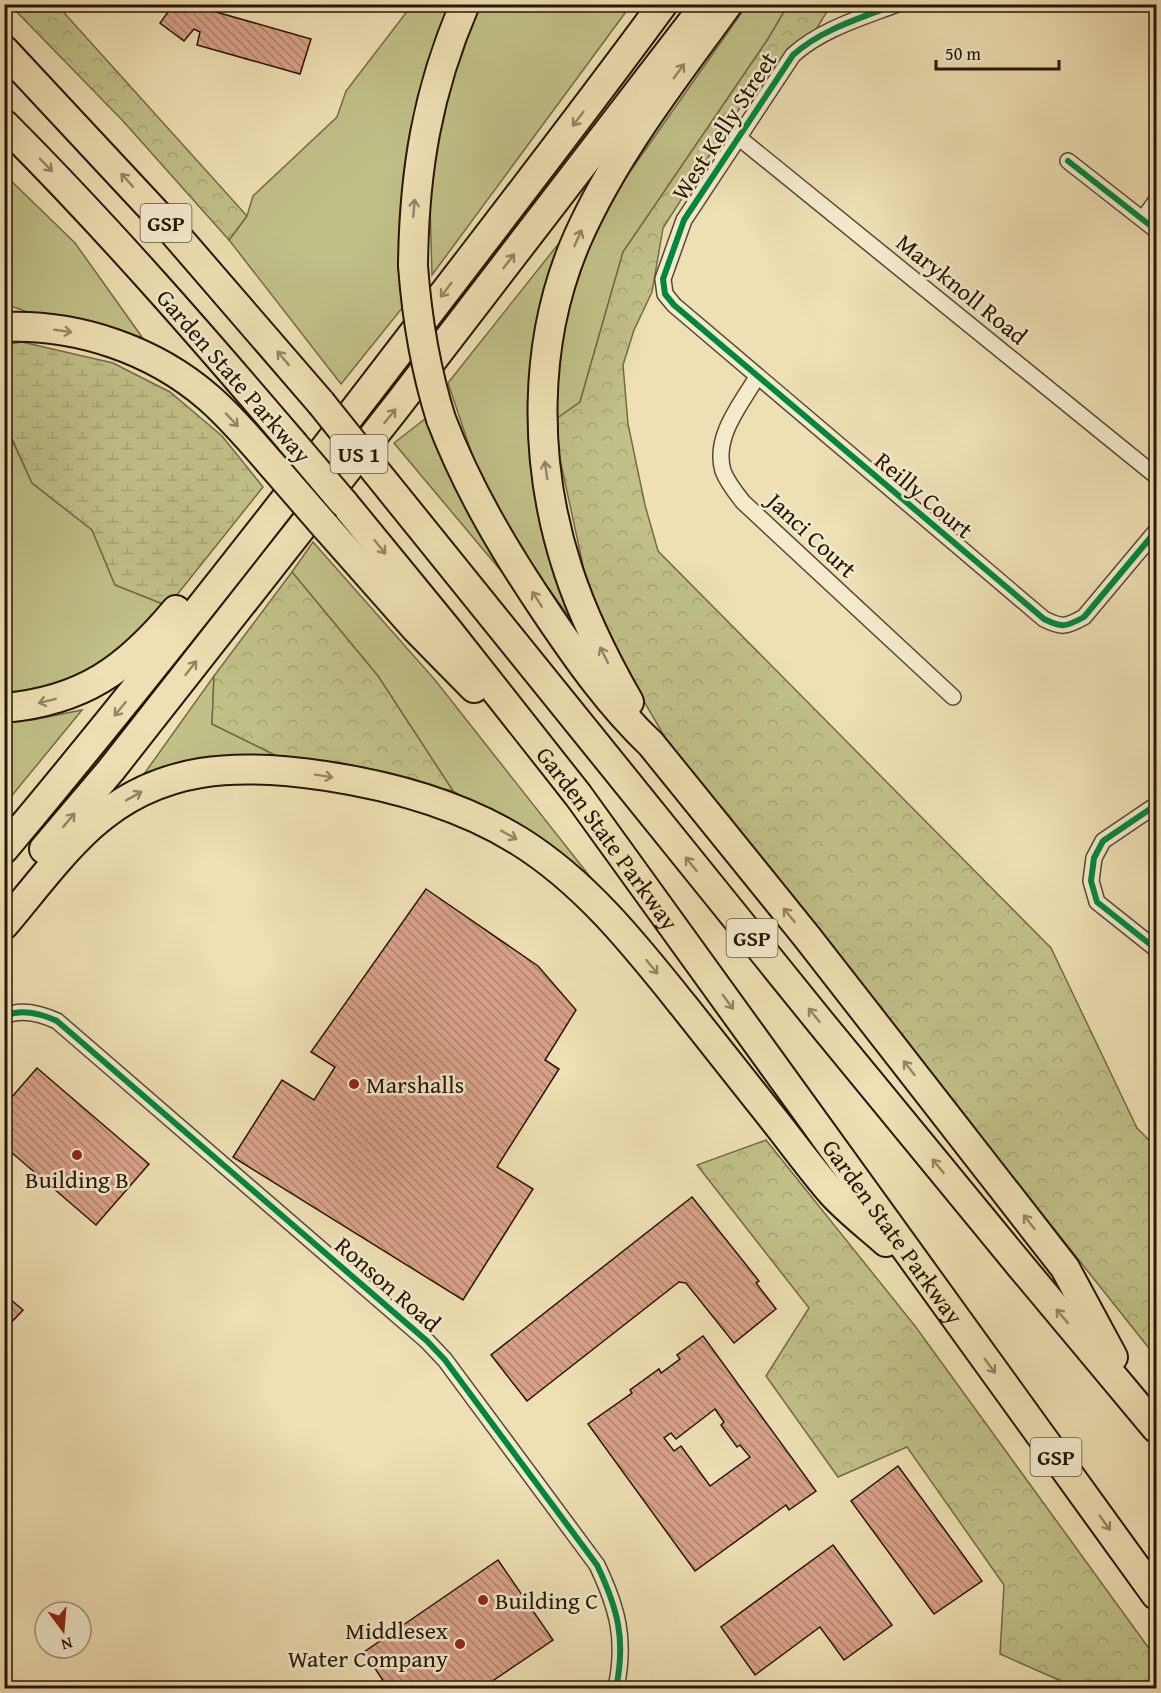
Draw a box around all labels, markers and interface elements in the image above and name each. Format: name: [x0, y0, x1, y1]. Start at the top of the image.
scale bar: [936, 33, 1059, 71]
text: 50 m: [945, 40, 981, 67]
street label: West Kelly Street: [663, 44, 786, 207]
one-way arrow: [673, 64, 685, 80]
one-way arrow: [571, 111, 584, 127]
one-way arrow: [38, 158, 53, 173]
one-way arrow: [120, 173, 134, 188]
one-way arrow: [409, 199, 420, 218]
road number: GSP: [140, 204, 192, 242]
street label: Maryknoll Road: [889, 225, 1035, 353]
one-way arrow: [573, 229, 585, 247]
one-way arrow: [502, 254, 515, 270]
street label: Garden State Parkway: [148, 281, 320, 471]
one-way arrow: [440, 282, 453, 298]
one-way arrow: [52, 326, 72, 337]
one-way arrow: [277, 350, 290, 366]
one-way arrow: [383, 408, 396, 424]
one-way arrow: [225, 413, 239, 428]
road number: US 1: [330, 435, 388, 473]
street label: Reilly Court: [867, 443, 981, 547]
one-way arrow: [541, 460, 552, 480]
street label: Janci Court: [757, 482, 865, 586]
one-way arrow: [373, 539, 387, 554]
one-way arrow: [531, 591, 543, 608]
one-way arrow: [597, 646, 609, 664]
one-way arrow: [185, 660, 198, 676]
one-way arrow: [38, 696, 57, 708]
one-way arrow: [113, 701, 127, 716]
street label: Garden State Parkway: [528, 739, 688, 937]
one-way arrow: [314, 770, 334, 781]
one-way arrow: [125, 790, 143, 801]
one-way arrow: [62, 813, 76, 828]
one-way arrow: [500, 830, 517, 842]
one-way arrow: [685, 856, 698, 872]
one-way arrow: [782, 907, 795, 923]
road number: GSP: [726, 919, 777, 957]
one-way arrow: [645, 958, 658, 974]
one-way arrow: [721, 994, 734, 1010]
one-way arrow: [808, 1007, 821, 1023]
one-way arrow: [903, 1060, 916, 1076]
place label: Marshalls: [366, 1067, 464, 1102]
marker: Marshalls: [347, 1077, 361, 1091]
street label: Garden State Parkway: [814, 1132, 972, 1331]
marker: Building B: [70, 1148, 84, 1162]
one-way arrow: [931, 1158, 944, 1174]
place label: Building B: [25, 1162, 129, 1197]
one-way arrow: [1023, 1214, 1036, 1230]
street label: Ronson Road: [327, 1228, 449, 1340]
one-way arrow: [1055, 1309, 1069, 1324]
one-way arrow: [984, 1357, 996, 1373]
road number: GSP: [1030, 1438, 1082, 1476]
one-way arrow: [1098, 1515, 1111, 1531]
place label: Building C: [495, 1583, 598, 1618]
marker: Building C: [476, 1593, 490, 1607]
north arrow: [33, 1600, 93, 1660]
place label: Middlesex Water Company: [288, 1613, 449, 1676]
text: N: [58, 1631, 76, 1658]
marker: Middlesex Water Company: [453, 1637, 467, 1651]

